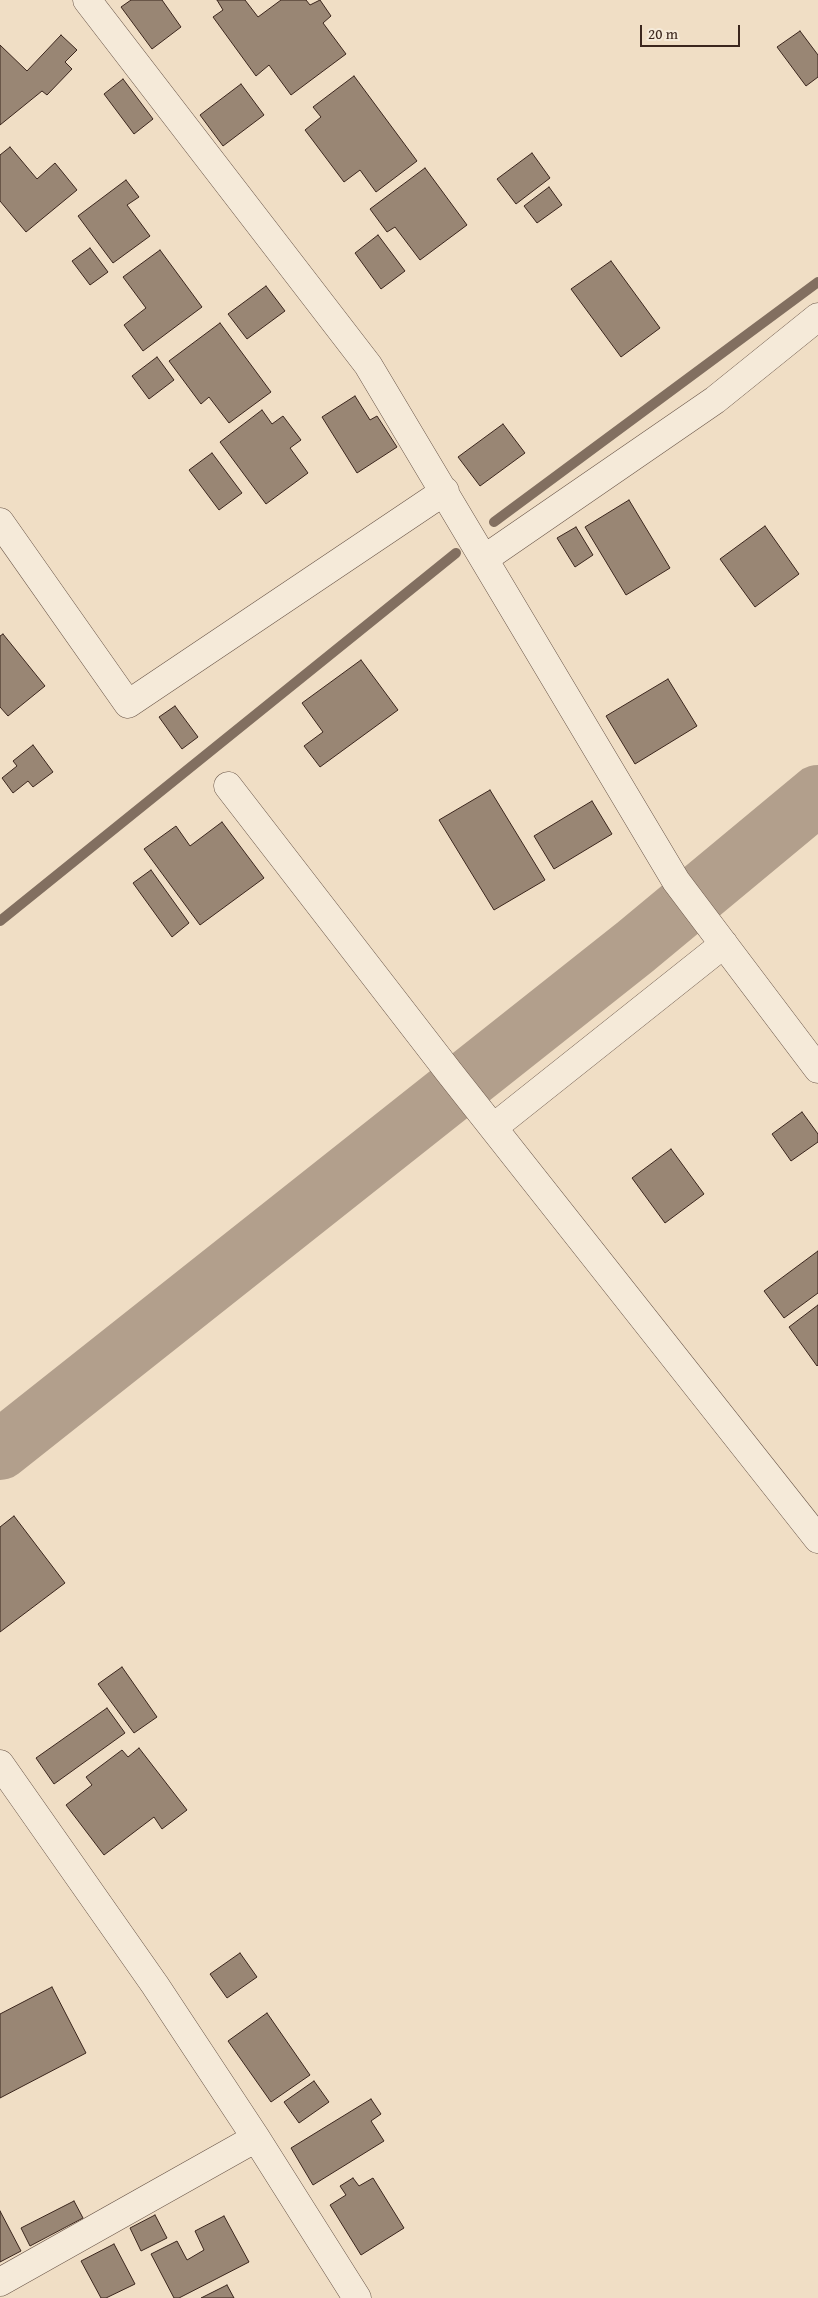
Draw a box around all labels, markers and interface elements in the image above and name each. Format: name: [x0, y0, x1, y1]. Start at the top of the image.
scale bar: [643, 15, 743, 47]
text: 20 m: [648, 23, 678, 44]

